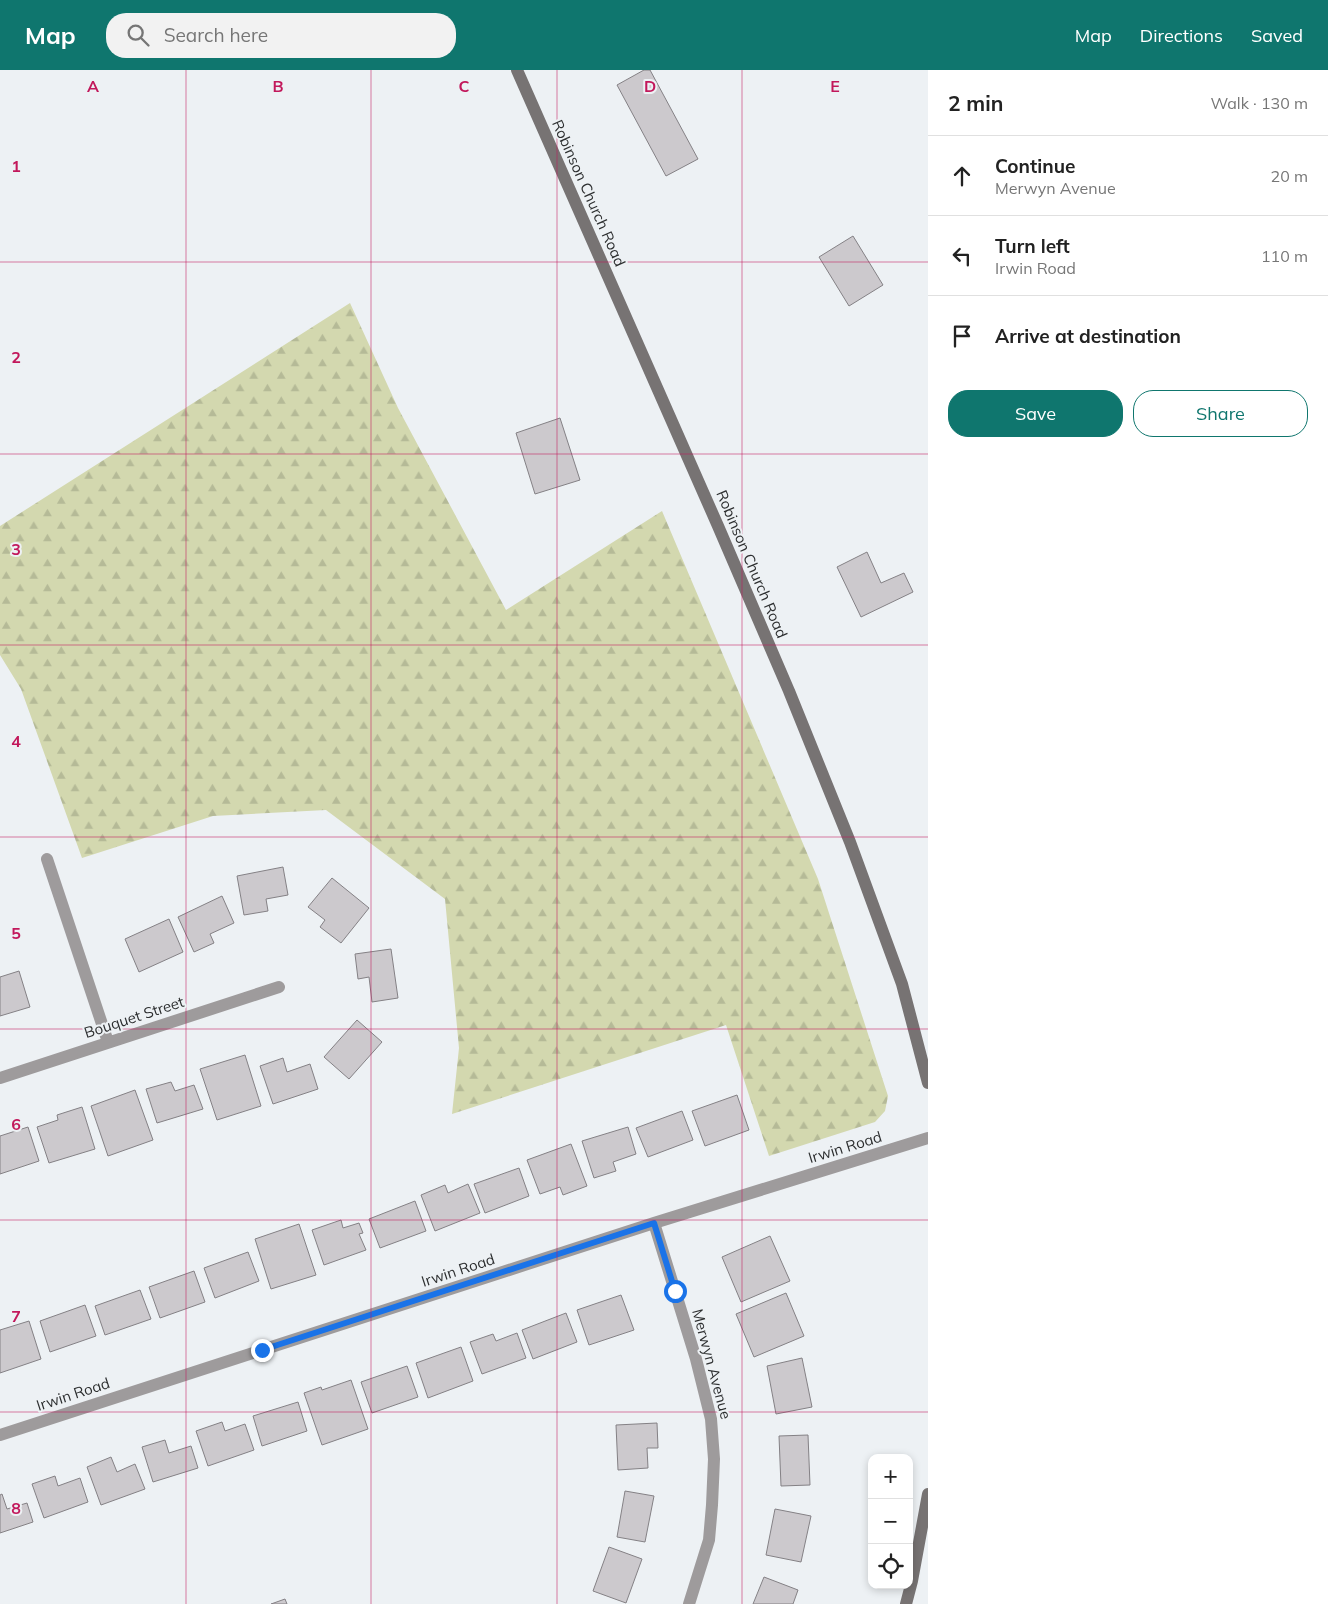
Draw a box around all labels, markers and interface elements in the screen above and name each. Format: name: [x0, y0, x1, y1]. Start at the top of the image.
search box: [106, 13, 456, 58]
text: Map: [25, 20, 76, 50]
icon: search: [124, 21, 152, 49]
text: Search here: [164, 23, 268, 47]
text: Map: [1075, 24, 1112, 47]
text: Directions: [1140, 24, 1223, 47]
text: Saved: [1251, 24, 1303, 47]
text: A: [87, 76, 99, 96]
text: B: [272, 76, 284, 96]
text: C: [459, 76, 470, 96]
text: D: [644, 76, 656, 96]
text: E: [830, 76, 840, 96]
text: 2 min: [948, 90, 1003, 116]
text: Walk · 130 m: [1210, 93, 1308, 113]
street label: Robinson Church Road: [548, 117, 630, 269]
text: Continue: [995, 154, 1075, 178]
text: 1: [11, 156, 21, 176]
icon: ahead: [948, 162, 976, 190]
text: 20 m: [1271, 166, 1308, 186]
text: Merwyn Avenue: [995, 178, 1116, 198]
text: Turn left: [995, 234, 1070, 258]
icon: left: [948, 242, 976, 270]
text: 110 m: [1261, 246, 1308, 266]
text: Irwin Road: [995, 258, 1076, 278]
icon: arrive: [948, 322, 976, 350]
text: Arrive at destination: [995, 324, 1181, 348]
text: 2: [11, 347, 21, 367]
button: Save: [948, 390, 1123, 437]
button: Share: [1133, 390, 1308, 437]
street label: Robinson Church Road: [712, 487, 792, 641]
text: 3: [11, 539, 21, 559]
text: 4: [11, 731, 21, 751]
text: 5: [11, 923, 21, 943]
street label: Bouquet Street: [82, 992, 186, 1042]
text: 6: [11, 1114, 21, 1134]
street label: Irwin Road: [806, 1127, 884, 1167]
street label: Irwin Road: [419, 1249, 497, 1291]
route start: [664, 1280, 687, 1303]
text: 7: [11, 1306, 21, 1326]
street label: Merwyn Avenue: [688, 1307, 736, 1421]
route end: [251, 1339, 274, 1362]
street label: Irwin Road: [34, 1373, 112, 1415]
map controls: [868, 1454, 913, 1589]
button: +: [868, 1454, 913, 1499]
text: 8: [11, 1498, 21, 1518]
button: −: [868, 1499, 913, 1544]
button: locate: [868, 1544, 913, 1589]

